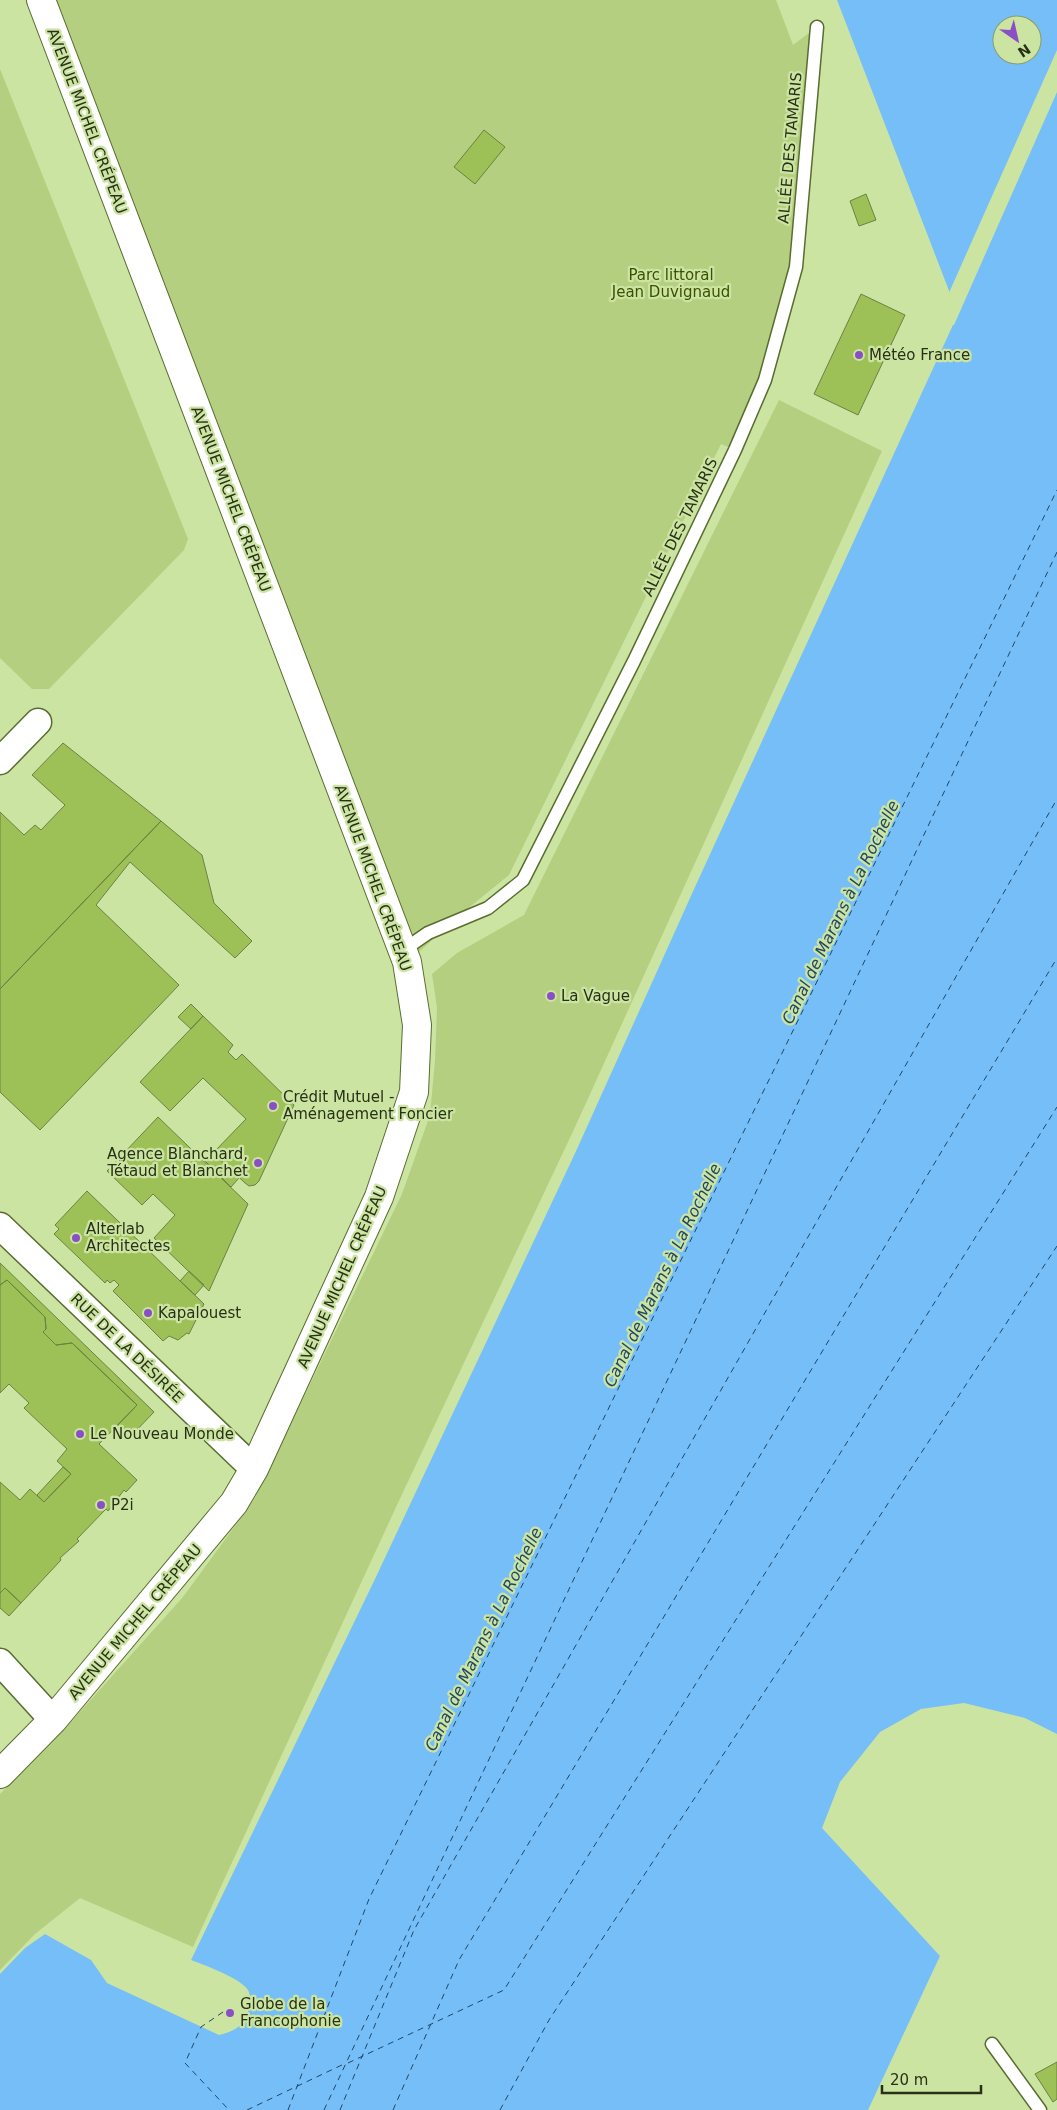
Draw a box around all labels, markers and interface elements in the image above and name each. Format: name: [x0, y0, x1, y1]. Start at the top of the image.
north arrow: [992, 15, 1042, 65]
street label: AVENUE MICHEL CRÉPEAU: [43, 25, 132, 216]
text: N: [1015, 41, 1034, 61]
street label: ALLÉE DES TAMARIS: [773, 71, 806, 224]
park label: Parc littoral Jean Duvignaud: [611, 266, 730, 301]
place label: Météo France: [869, 346, 970, 364]
marker: Météo France: [853, 349, 865, 361]
street label: AVENUE MICHEL CRÉPEAU: [187, 403, 276, 594]
street label: ALLÉE DES TAMARIS: [638, 454, 721, 599]
street label: AVENUE MICHEL CRÉPEAU: [331, 782, 416, 974]
water label: Canal de Marans à La Rochelle: [778, 797, 903, 1027]
place label: La Vague: [561, 987, 630, 1005]
marker: La Vague: [545, 990, 557, 1002]
place label: Crédit Mutuel - Aménagement Foncier: [283, 1088, 454, 1123]
marker: Crédit Mutuel - Aménagement Foncier: [267, 1100, 279, 1112]
place label: Agence Blanchard, Tétaud et Blanchet: [106, 1145, 248, 1180]
marker: Agence Blanchard, Tétaud et Blanchet: [252, 1157, 264, 1169]
water label: Canal de Marans à La Rochelle: [600, 1160, 725, 1390]
street label: AVENUE MICHEL CRÉPEAU: [293, 1183, 390, 1371]
place label: Alterlab Architectes: [86, 1220, 170, 1255]
marker: Alterlab Architectes: [70, 1232, 82, 1244]
street label: RUE DE LA DÉSIRÉE: [67, 1289, 188, 1406]
place label: Kapalouest: [158, 1304, 241, 1322]
marker: Kapalouest: [142, 1307, 154, 1319]
place label: Le Nouveau Monde: [90, 1425, 234, 1443]
marker: Le Nouveau Monde: [74, 1428, 86, 1440]
place label: P2i: [111, 1496, 134, 1514]
marker: P2i: [95, 1499, 107, 1511]
water label: Canal de Marans à La Rochelle: [421, 1524, 546, 1754]
street label: AVENUE MICHEL CRÉPEAU: [64, 1540, 205, 1703]
place label: Globe de la Francophonie: [240, 1995, 341, 2030]
marker: Globe de la Francophonie: [224, 2007, 236, 2019]
scale bar: [882, 2062, 981, 2094]
text: 20 m: [890, 2071, 928, 2089]

